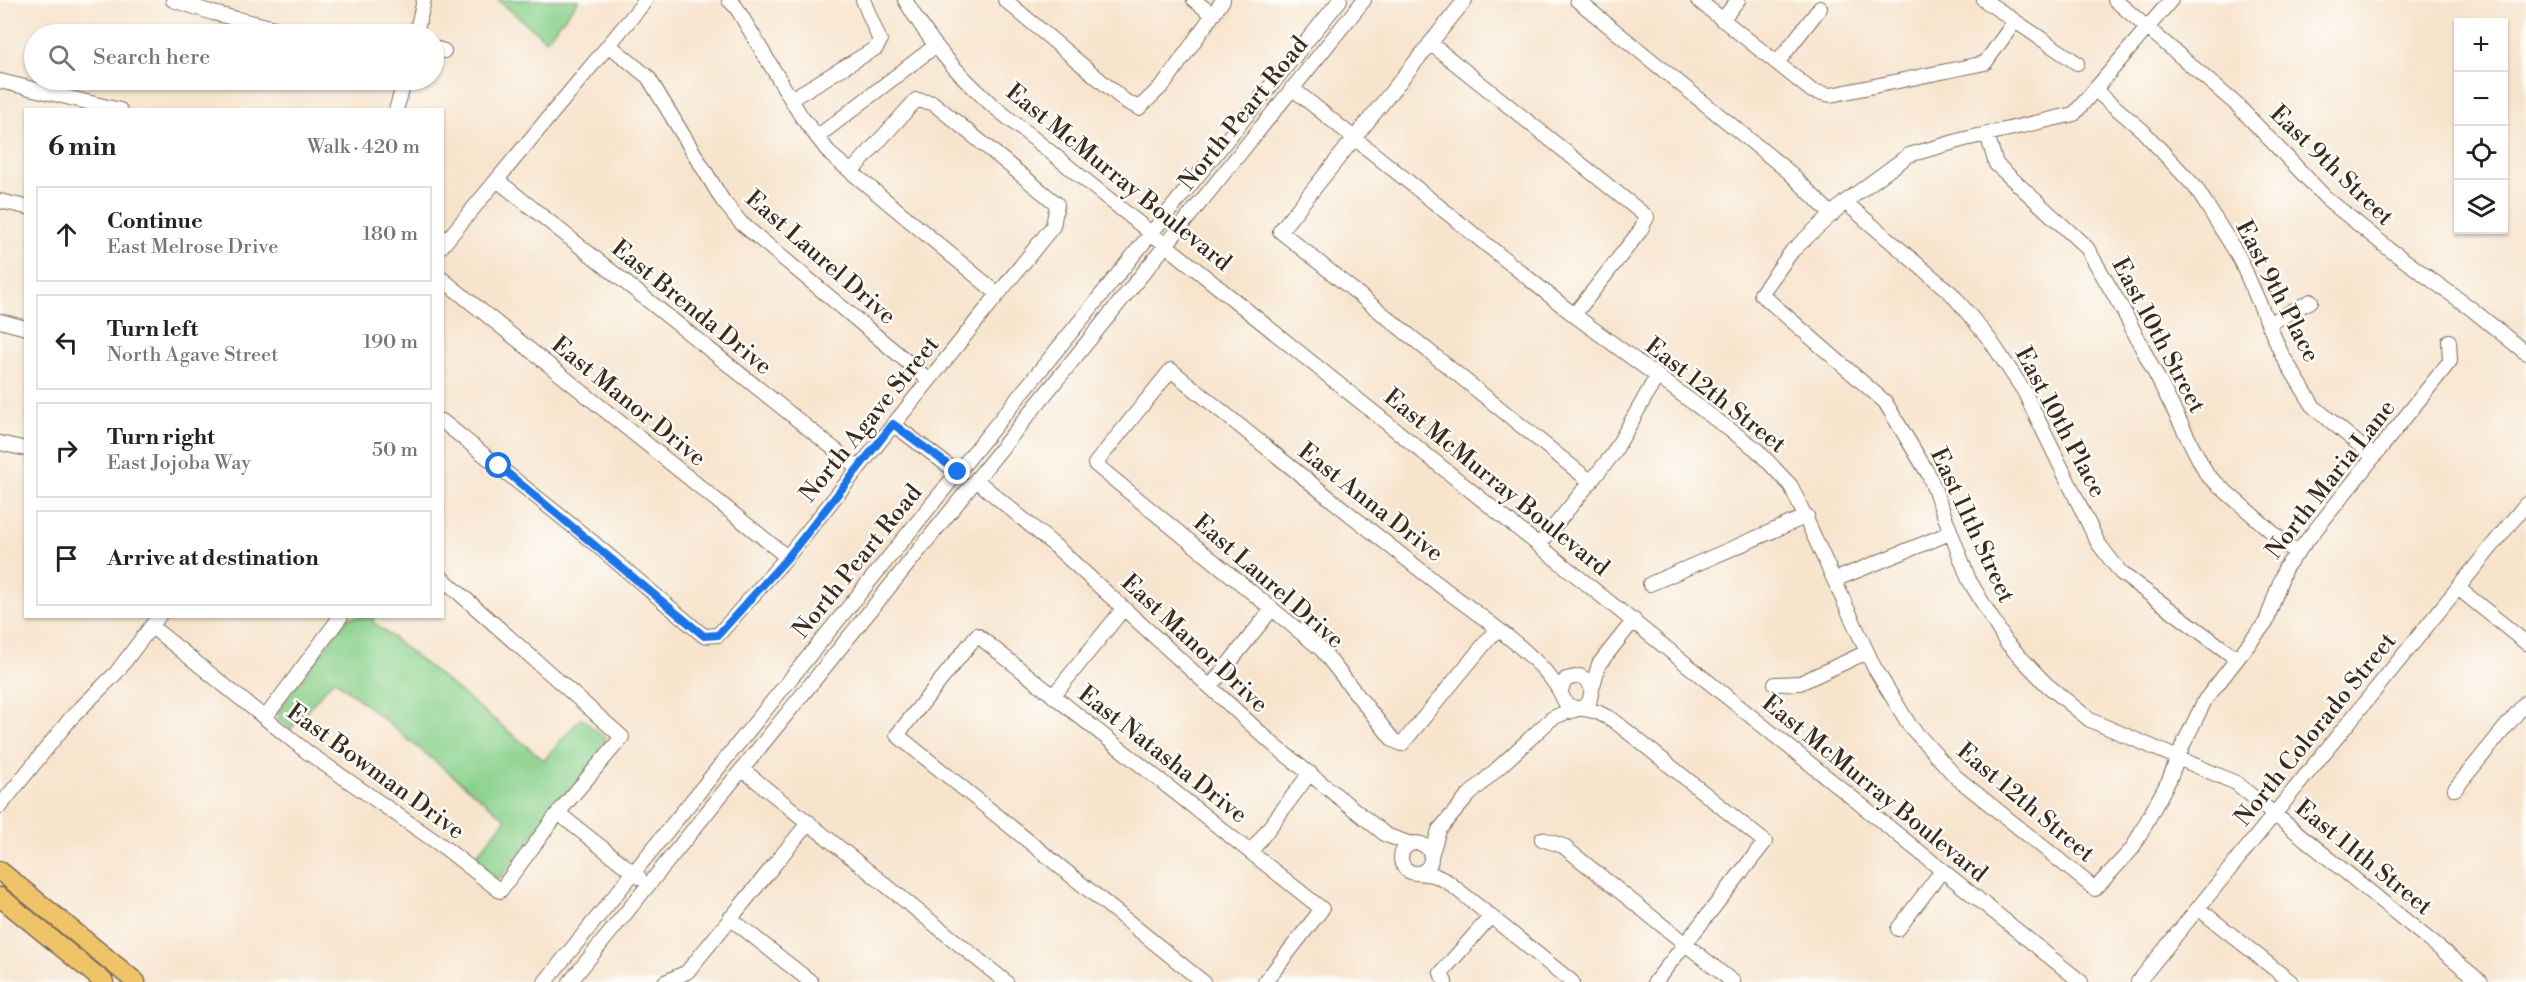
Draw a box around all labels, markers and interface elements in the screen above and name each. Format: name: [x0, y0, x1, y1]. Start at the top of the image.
map controls: [2454, 18, 2508, 234]
button: +: [2454, 18, 2508, 72]
search box: [24, 24, 444, 90]
street label: North Peart Road: [1173, 30, 1315, 197]
icon: search: [45, 41, 78, 74]
text: Search here: [93, 44, 210, 71]
button: −: [2454, 72, 2508, 126]
street label: East McMurray Boulevard: [999, 77, 1238, 278]
street label: East 9th Street: [2263, 99, 2400, 233]
button: locate: [2454, 126, 2508, 180]
text: 6 min: [48, 131, 116, 163]
text: Walk · 420 m: [307, 135, 420, 160]
button: layers: [2454, 180, 2508, 234]
street label: East Laurel Drive: [739, 184, 902, 331]
text: Continue: [107, 208, 203, 235]
street label: East 9th Place: [2228, 215, 2326, 367]
icon: ahead: [50, 218, 83, 251]
text: 180 m: [363, 222, 418, 247]
street label: East Brenda Drive: [605, 234, 778, 382]
text: East Melrose Drive: [107, 235, 278, 260]
street label: East 10th Street: [2105, 253, 2212, 419]
text: Turn left: [107, 316, 198, 343]
icon: left: [50, 326, 83, 359]
text: 190 m: [363, 330, 418, 355]
street label: East Manor Drive: [545, 330, 712, 473]
street label: North Agave Street: [793, 330, 946, 509]
street label: East 12th Street: [1639, 331, 1792, 460]
street label: East 10th Place: [2008, 342, 2112, 503]
text: North Agave Street: [107, 343, 278, 368]
street label: East McMurray Boulevard: [1377, 382, 1616, 583]
street label: North Maria Lane: [2259, 394, 2402, 565]
text: Turn right: [107, 424, 215, 451]
icon: right: [50, 434, 83, 467]
street label: East Anna Drive: [1292, 437, 1449, 569]
text: 50 m: [372, 438, 418, 463]
street label: East 11th Street: [1923, 443, 2021, 608]
text: East Jojoba Way: [107, 451, 251, 476]
route start: [485, 452, 511, 478]
route end: [944, 458, 970, 484]
street label: North Peart Road: [787, 478, 929, 645]
street label: East Laurel Drive: [1187, 508, 1350, 655]
icon: arrive: [50, 542, 83, 575]
text: Arrive at destination: [107, 545, 319, 572]
street label: East Manor Drive: [1114, 568, 1274, 720]
street label: North Colorado Street: [2228, 626, 2403, 832]
street label: East Natasha Drive: [1072, 679, 1253, 830]
street label: East McMurray Boulevard: [1755, 688, 1994, 889]
street label: East Bowman Drive: [280, 697, 470, 846]
street label: East 12th Street: [1950, 736, 2101, 869]
street label: East 11th Street: [2289, 793, 2438, 922]

